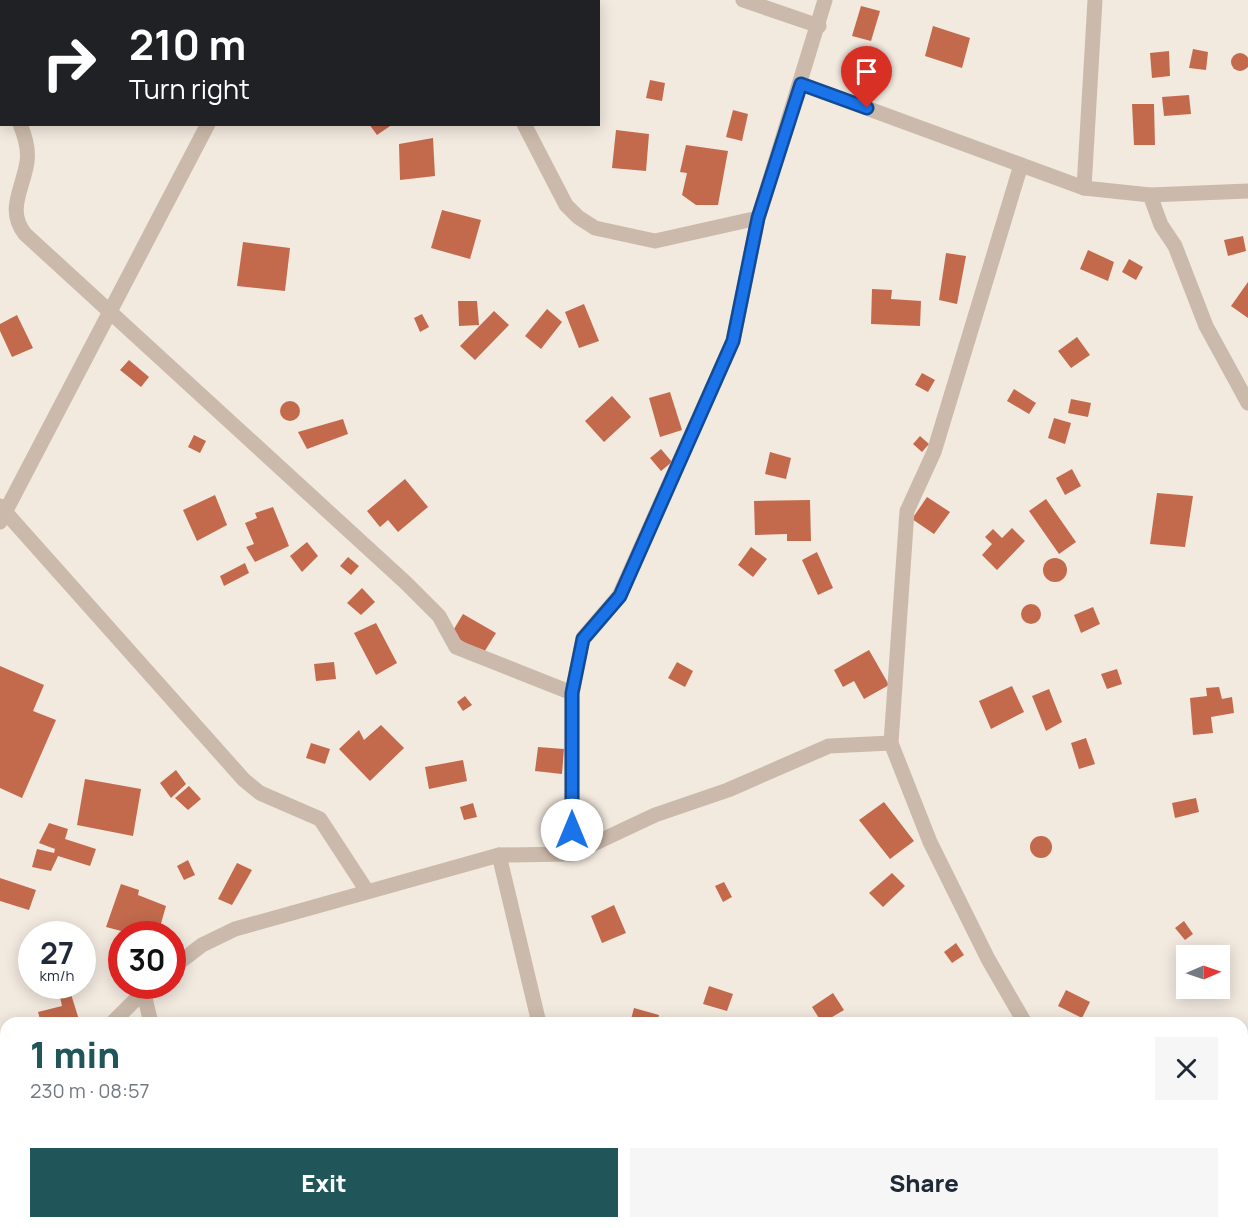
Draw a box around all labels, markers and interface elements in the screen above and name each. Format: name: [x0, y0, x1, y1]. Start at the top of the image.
text: 210 m: [129, 15, 246, 73]
icon: right: [30, 24, 108, 102]
pin: [841, 46, 892, 108]
icon: arrive: [850, 55, 883, 88]
text: Turn right: [129, 70, 250, 107]
position arrow: [540, 798, 604, 862]
speed limit sign: 30: [108, 921, 186, 999]
text: 27: [40, 932, 74, 973]
north arrow: [1176, 945, 1230, 999]
map controls: [1176, 945, 1230, 999]
text: km/h: [40, 965, 74, 986]
text: 1 min: [30, 1030, 120, 1079]
button: close: [1155, 1037, 1218, 1100]
text: 230 m · 08:57: [30, 1077, 150, 1104]
button: Exit: [30, 1148, 618, 1217]
button: Share: [630, 1148, 1218, 1217]

